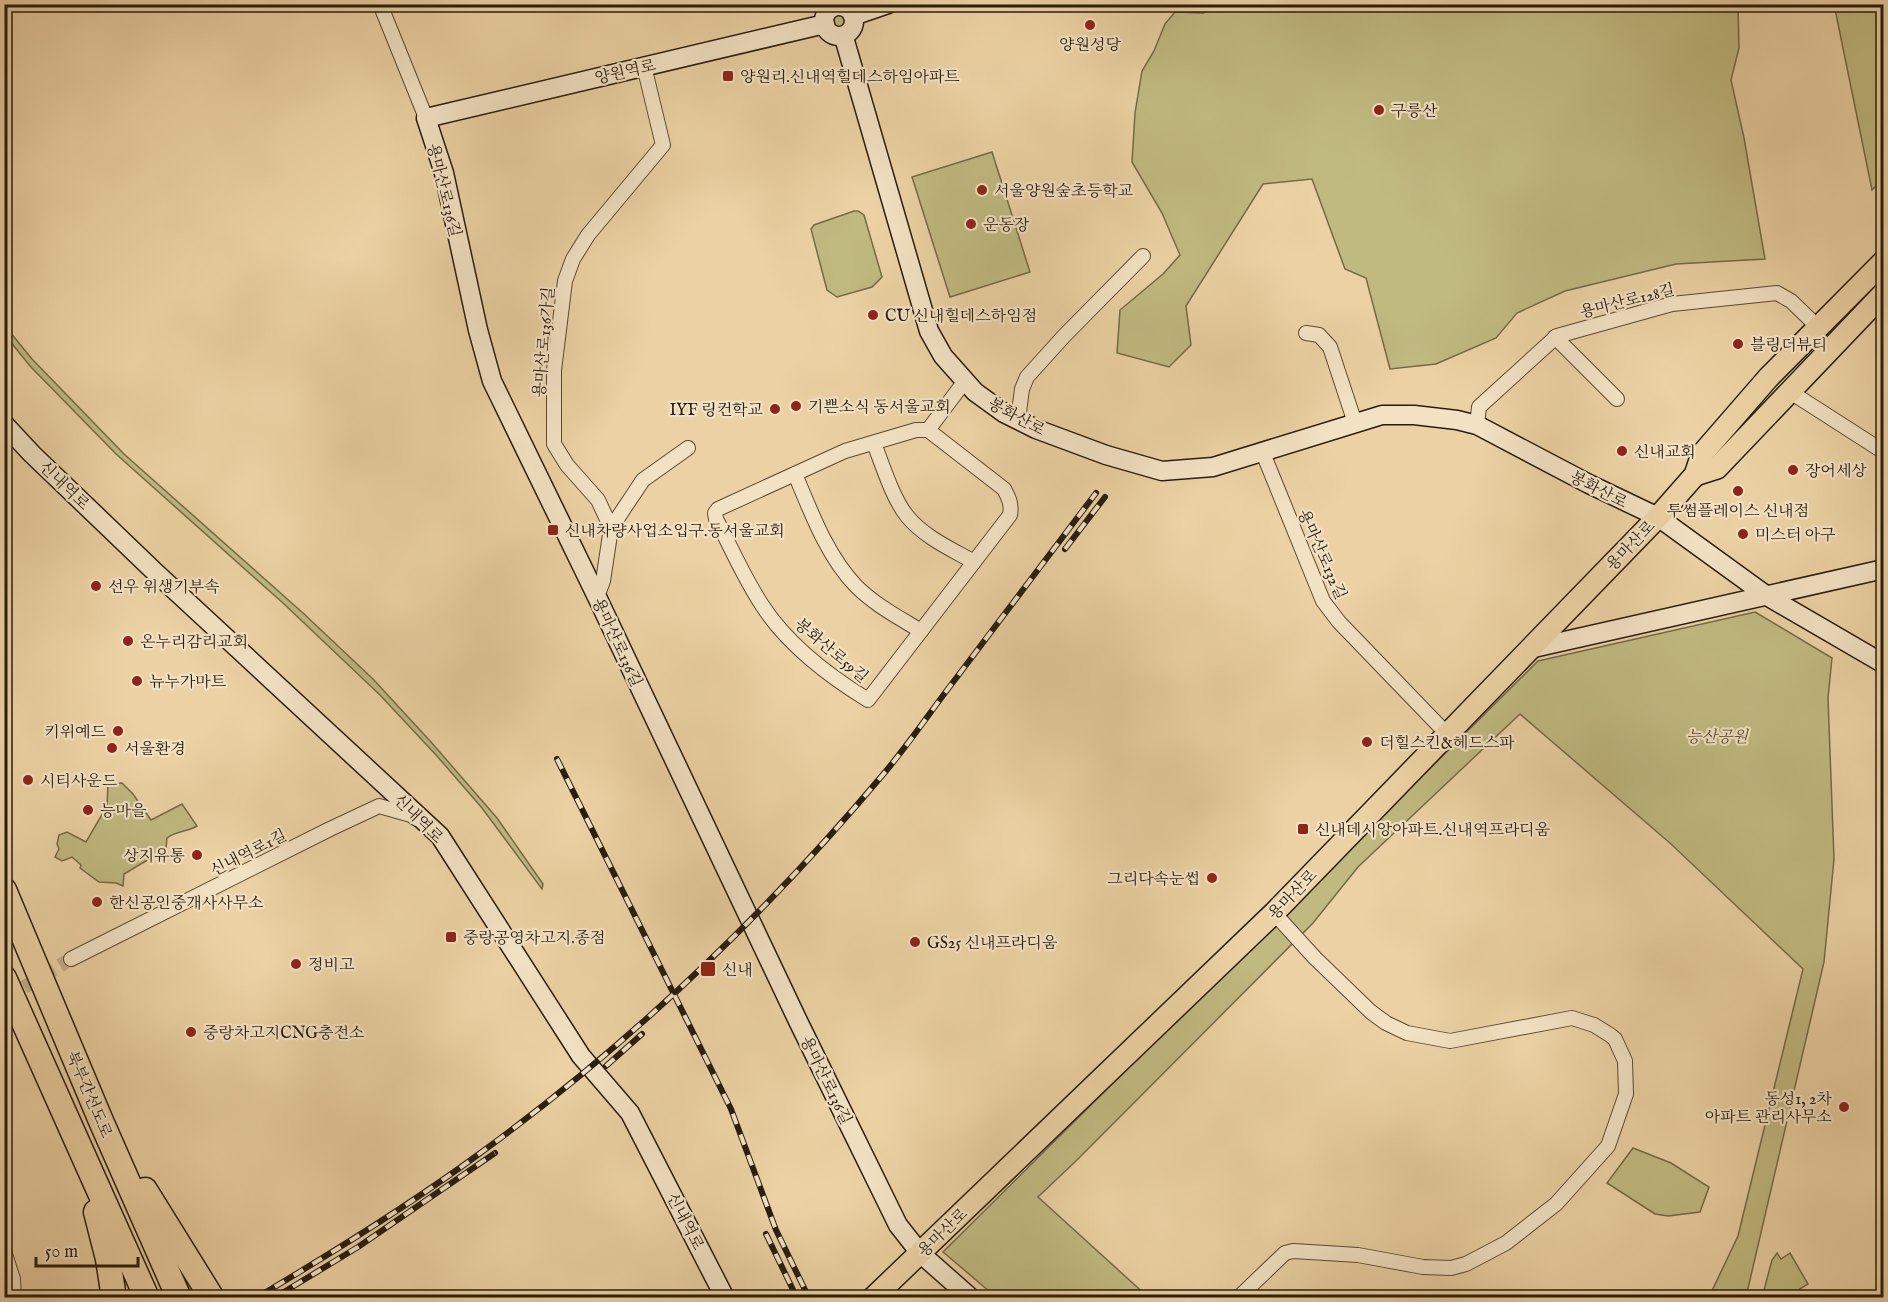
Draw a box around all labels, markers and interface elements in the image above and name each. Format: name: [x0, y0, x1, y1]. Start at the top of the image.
marker: 양원성당: [1083, 18, 1097, 32]
place label: 양원성당: [1059, 36, 1121, 56]
street label: 양원역로: [593, 56, 658, 90]
place label: 양원리.신내역힐데스하임아파트: [740, 68, 960, 88]
marker: 양원리.신내역힐데스하임아파트: [721, 69, 735, 83]
place label: 구릉산: [1391, 102, 1438, 122]
marker: 구릉산: [1372, 103, 1386, 117]
street label: 용마산로136길: [422, 142, 464, 239]
place label: 서울양원숲초등학교: [994, 182, 1133, 202]
marker: 서울양원숲초등학교: [975, 183, 989, 197]
place label: 운동장: [983, 216, 1030, 236]
marker: 운동장: [964, 217, 978, 231]
street label: 용마산로128길: [1578, 281, 1677, 323]
street label: 용마산로136가길: [530, 286, 560, 399]
place label: CU 신내힐데스하임점: [885, 307, 1037, 327]
marker: CU 신내힐데스하임점: [866, 308, 880, 322]
place label: 블링더뷰티: [1750, 336, 1827, 356]
marker: 블링더뷰티: [1731, 337, 1745, 351]
street label: 봉화산로: [984, 394, 1049, 441]
place label: 기쁜소식 동서울교회: [808, 398, 951, 418]
marker: 기쁜소식 동서울교회: [789, 399, 803, 413]
place label: IYF 링컨학교: [669, 401, 763, 421]
marker: IYF 링컨학교: [768, 402, 782, 416]
place label: 신내교회: [1634, 443, 1696, 463]
marker: 신내교회: [1615, 444, 1629, 458]
street label: 신내역로: [34, 458, 93, 515]
place label: 장어세상: [1805, 462, 1867, 482]
marker: 장어세상: [1786, 463, 1800, 477]
street label: 봉화산로: [1566, 468, 1631, 514]
marker: 투썸플레이스 신내점: [1731, 484, 1745, 498]
place label: 투썸플레이스 신내점: [1667, 502, 1809, 522]
street label: 용마산로132길: [1292, 507, 1350, 603]
street label: 용마산로: [1603, 517, 1660, 576]
place label: 신내차량사업소입구.동서울교회: [565, 522, 785, 542]
marker: 신내차량사업소입구.동서울교회: [546, 523, 560, 537]
place label: 미스터 아구: [1755, 526, 1836, 546]
marker: 미스터 아구: [1736, 527, 1750, 541]
place label: 선우 위생기부속: [108, 578, 220, 598]
marker: 선우 위생기부속: [89, 579, 103, 593]
street label: 용마산로136길: [587, 595, 646, 691]
street label: 봉화산로59길: [790, 615, 872, 688]
place label: 온누리감리교회: [140, 633, 248, 653]
marker: 온누리감리교회: [121, 634, 135, 648]
place label: 뉴누가마트: [149, 673, 227, 693]
marker: 뉴누가마트: [130, 674, 144, 688]
place label: 키위예드: [44, 723, 107, 743]
marker: 키위예드: [111, 724, 125, 738]
park label: 능산공원: [1686, 728, 1749, 748]
place label: 더힐스킨&헤드스파: [1379, 734, 1515, 754]
marker: 더힐스킨&헤드스파: [1360, 735, 1374, 749]
place label: 서울환경: [124, 740, 186, 760]
marker: 서울환경: [105, 741, 119, 755]
place label: 시티사운드: [40, 772, 118, 792]
marker: 시티사운드: [21, 773, 35, 787]
street label: 신내역로: [389, 790, 447, 849]
place label: 능마을: [100, 802, 147, 822]
marker: 능마을: [81, 803, 95, 817]
place label: 신내데시앙아파트.신내역프라디움: [1315, 821, 1551, 841]
marker: 신내데시앙아파트.신내역프라디움: [1296, 822, 1310, 836]
street label: 신내역로1길: [207, 826, 291, 882]
place label: 상지유통: [123, 847, 185, 867]
marker: 상지유통: [190, 848, 204, 862]
street label: 용마산로: [1265, 866, 1322, 925]
place label: 그리다속눈썹: [1107, 870, 1200, 890]
marker: 그리다속눈썹: [1205, 871, 1219, 885]
place label: 한신공인중개사사무소: [109, 894, 264, 914]
marker: 한신공인중개사사무소: [90, 895, 104, 909]
place label: 중랑공영차고지.종점: [463, 929, 606, 949]
marker: 중랑공영차고지.종점: [444, 930, 458, 944]
place label: GS25 신내프라디움: [927, 934, 1058, 954]
marker: GS25 신내프라디움: [908, 935, 922, 949]
place label: 정비고: [308, 956, 355, 976]
marker: 정비고: [289, 957, 303, 971]
marker: 신내: [699, 960, 717, 978]
place label: 신내: [722, 961, 753, 981]
place label: 중랑차고지CNG충전소: [203, 1024, 364, 1044]
marker: 중랑차고지CNG충전소: [184, 1025, 198, 1039]
street label: 용마산로136길: [795, 1033, 855, 1128]
street label: 북부간선도로: [61, 1048, 116, 1142]
place label: 동성1, 2차 아파트 관리사무소: [1705, 1090, 1833, 1128]
marker: 동성1, 2차 아파트 관리사무소: [1837, 1100, 1851, 1114]
street label: 신내역로: [661, 1190, 707, 1254]
street label: 용마산로: [914, 1204, 973, 1262]
scale bar: [36, 1230, 138, 1268]
text: 50 m: [45, 1241, 78, 1264]

